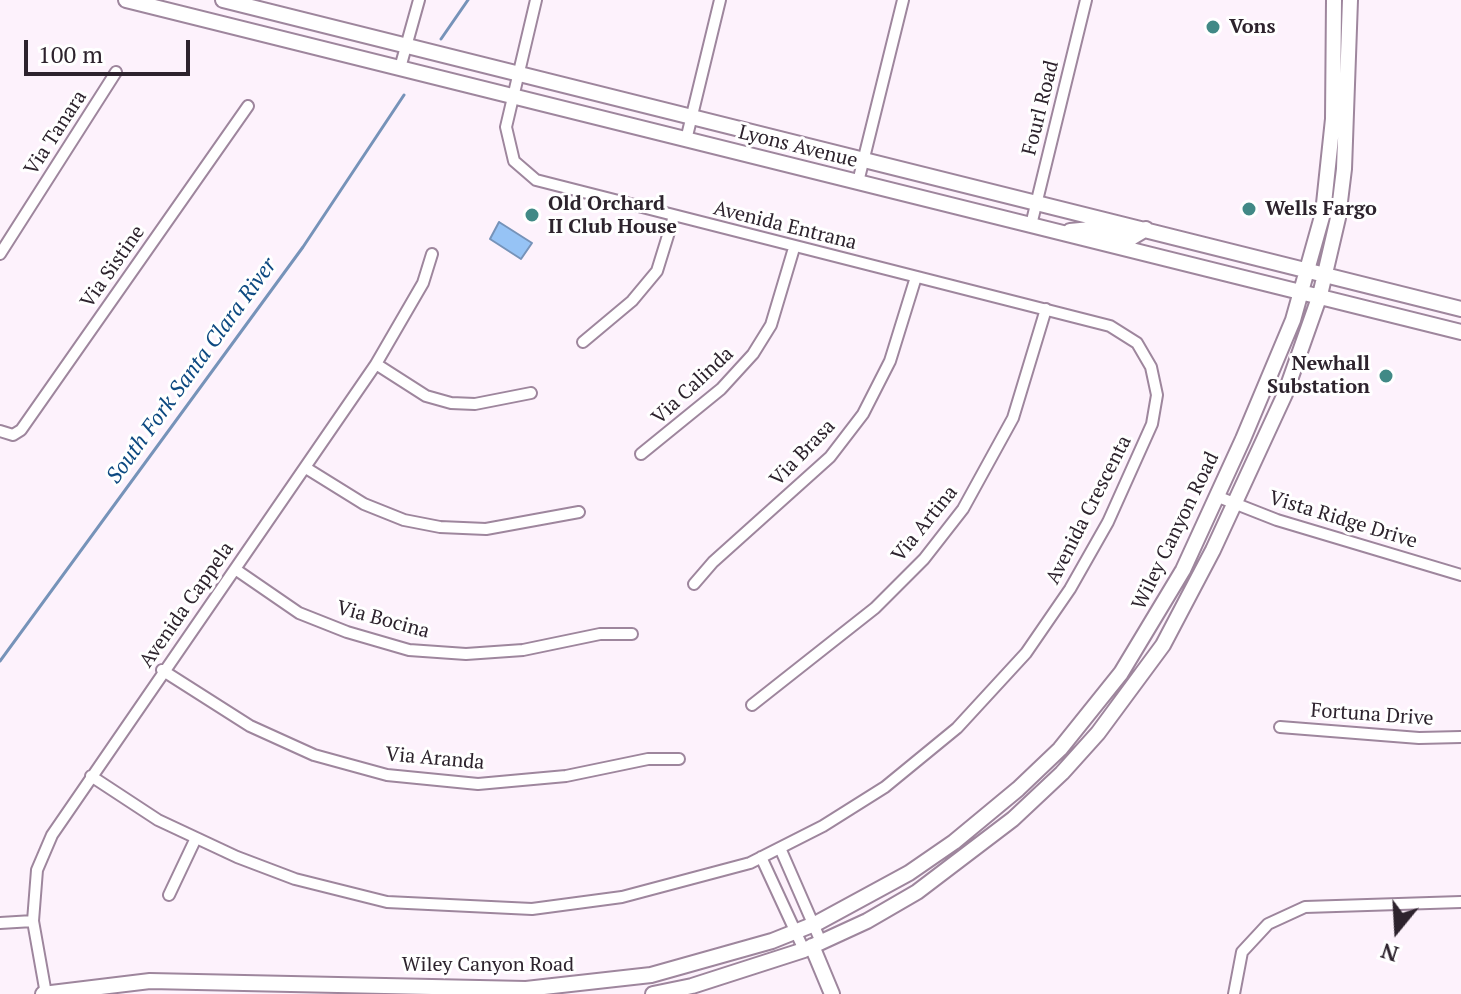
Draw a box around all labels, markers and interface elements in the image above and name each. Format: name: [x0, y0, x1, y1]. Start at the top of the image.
place label: Vons: [1229, 15, 1275, 39]
marker: Vons: [1204, 18, 1222, 36]
scale bar: [28, 24, 194, 74]
text: 100 m: [38, 38, 103, 70]
street label: Fourl Road: [1018, 58, 1064, 158]
street label: Via Tanara: [20, 86, 92, 180]
street label: Lyons Avenue: [736, 121, 860, 173]
place label: Old Orchard II Club House: [548, 192, 677, 239]
street label: Avenida Entrana: [711, 197, 859, 255]
place label: Wells Fargo: [1265, 197, 1377, 221]
marker: Wells Fargo: [1240, 200, 1258, 218]
marker: Old Orchard II Club House: [523, 206, 541, 224]
street label: Via Sistine: [76, 221, 150, 313]
water label: South Fork Santa Clara River: [101, 253, 283, 489]
street label: Via Calinda: [647, 342, 739, 430]
place label: Newhall Substation: [1267, 352, 1370, 399]
marker: Newhall Substation: [1377, 367, 1395, 385]
street label: Via Brasa: [765, 415, 841, 491]
street label: Avenida Crescenta: [1041, 432, 1137, 588]
street label: Wiley Canyon Road: [1127, 448, 1225, 614]
street label: Via Artina: [887, 481, 963, 567]
street label: Vista Ridge Drive: [1266, 486, 1420, 554]
street label: Avenida Cappela: [135, 538, 239, 672]
street label: Via Bocina: [334, 596, 432, 644]
street label: Fortuna Drive: [1310, 699, 1434, 731]
street label: Via Aranda: [385, 743, 485, 775]
north arrow: [1357, 890, 1437, 970]
text: N: [1377, 937, 1402, 970]
street label: Wiley Canyon Road: [402, 953, 574, 977]

